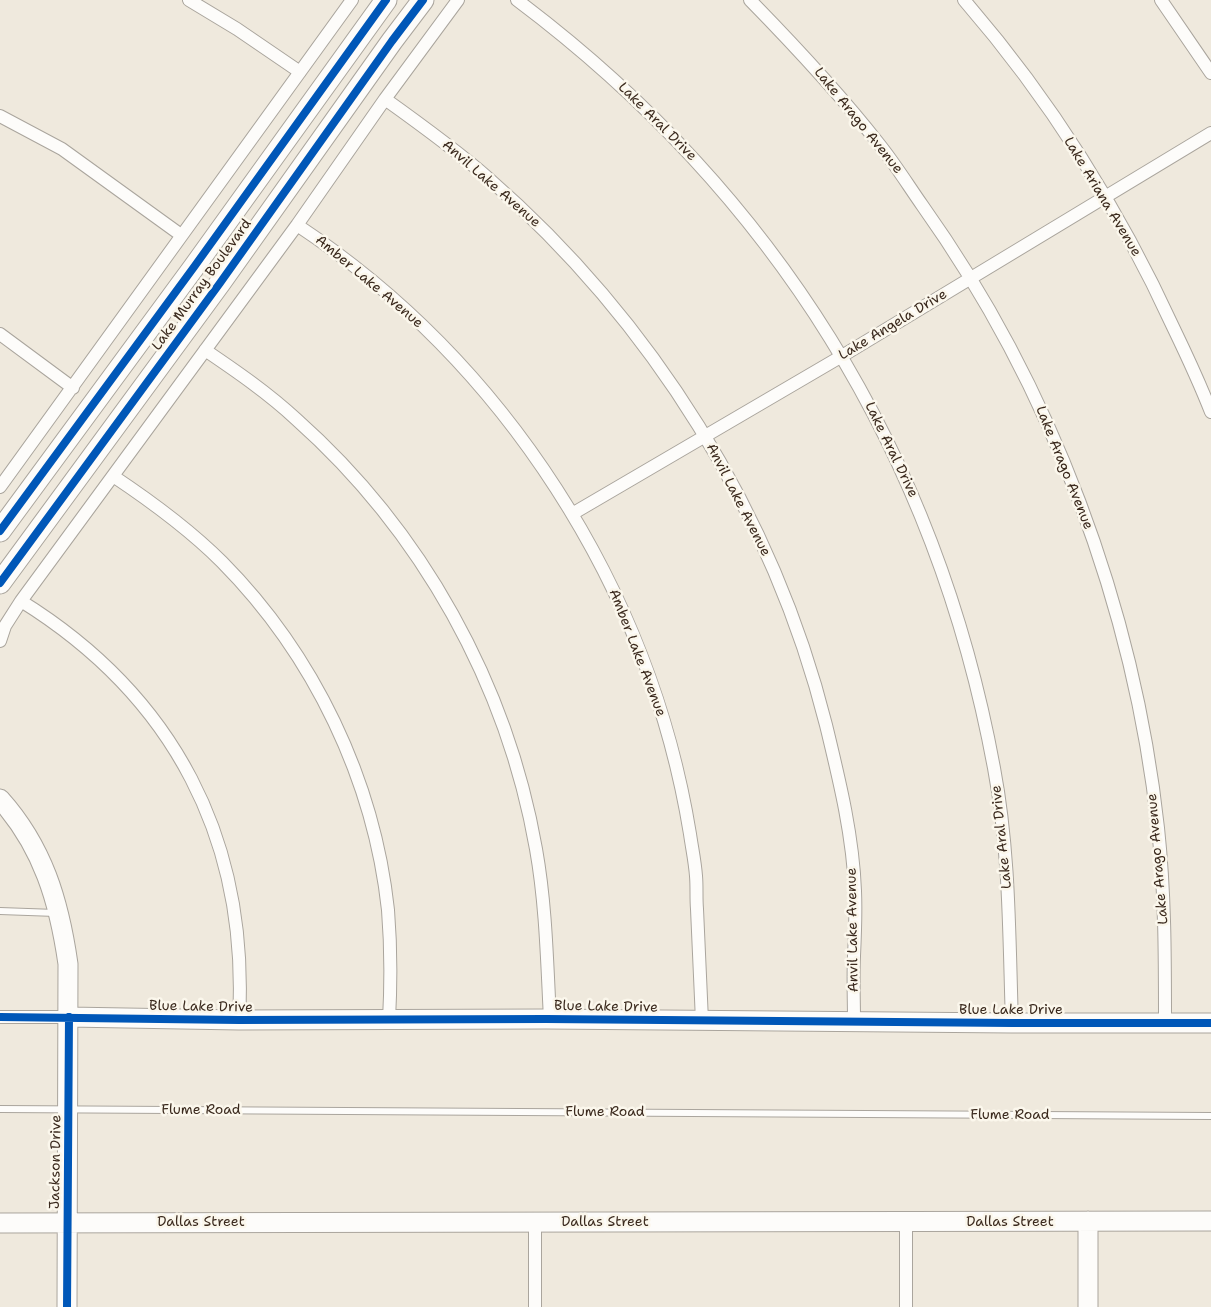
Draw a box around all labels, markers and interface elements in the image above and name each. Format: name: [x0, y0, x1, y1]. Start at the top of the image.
street label: Lake Arago Avenue: [810, 65, 906, 177]
street label: Lake Aral Drive: [614, 79, 700, 165]
street label: Lake Ariana Avenue: [1060, 134, 1144, 260]
street label: Anvil Lake Avenue: [438, 137, 544, 231]
street label: Lake Murray Boulevard: [149, 216, 255, 354]
street label: Amber Lake Avenue: [312, 232, 426, 332]
street label: Lake Angela Drive: [836, 286, 950, 364]
street label: Lake Aral Drive: [861, 400, 921, 500]
street label: Lake Arago Avenue: [1032, 404, 1096, 532]
street label: Anvil Lake Avenue: [702, 441, 774, 559]
street label: Amber Lake Avenue: [605, 587, 669, 719]
street label: Lake Aral Drive: [988, 784, 1016, 890]
street label: Lake Arago Avenue: [1144, 793, 1172, 925]
street label: Anvil Lake Avenue: [844, 868, 862, 992]
street label: Blue Lake Drive: [149, 998, 253, 1016]
street label: Blue Lake Drive: [554, 998, 658, 1016]
street label: Blue Lake Drive: [959, 1002, 1063, 1018]
street label: Flume Road: [161, 1102, 241, 1118]
street label: Flume Road: [565, 1104, 645, 1120]
street label: Flume Road: [970, 1107, 1050, 1123]
street label: Jackson Drive: [47, 1115, 65, 1209]
street label: Dallas Street: [157, 1214, 245, 1230]
street label: Dallas Street: [561, 1214, 649, 1230]
street label: Dallas Street: [966, 1214, 1054, 1230]

